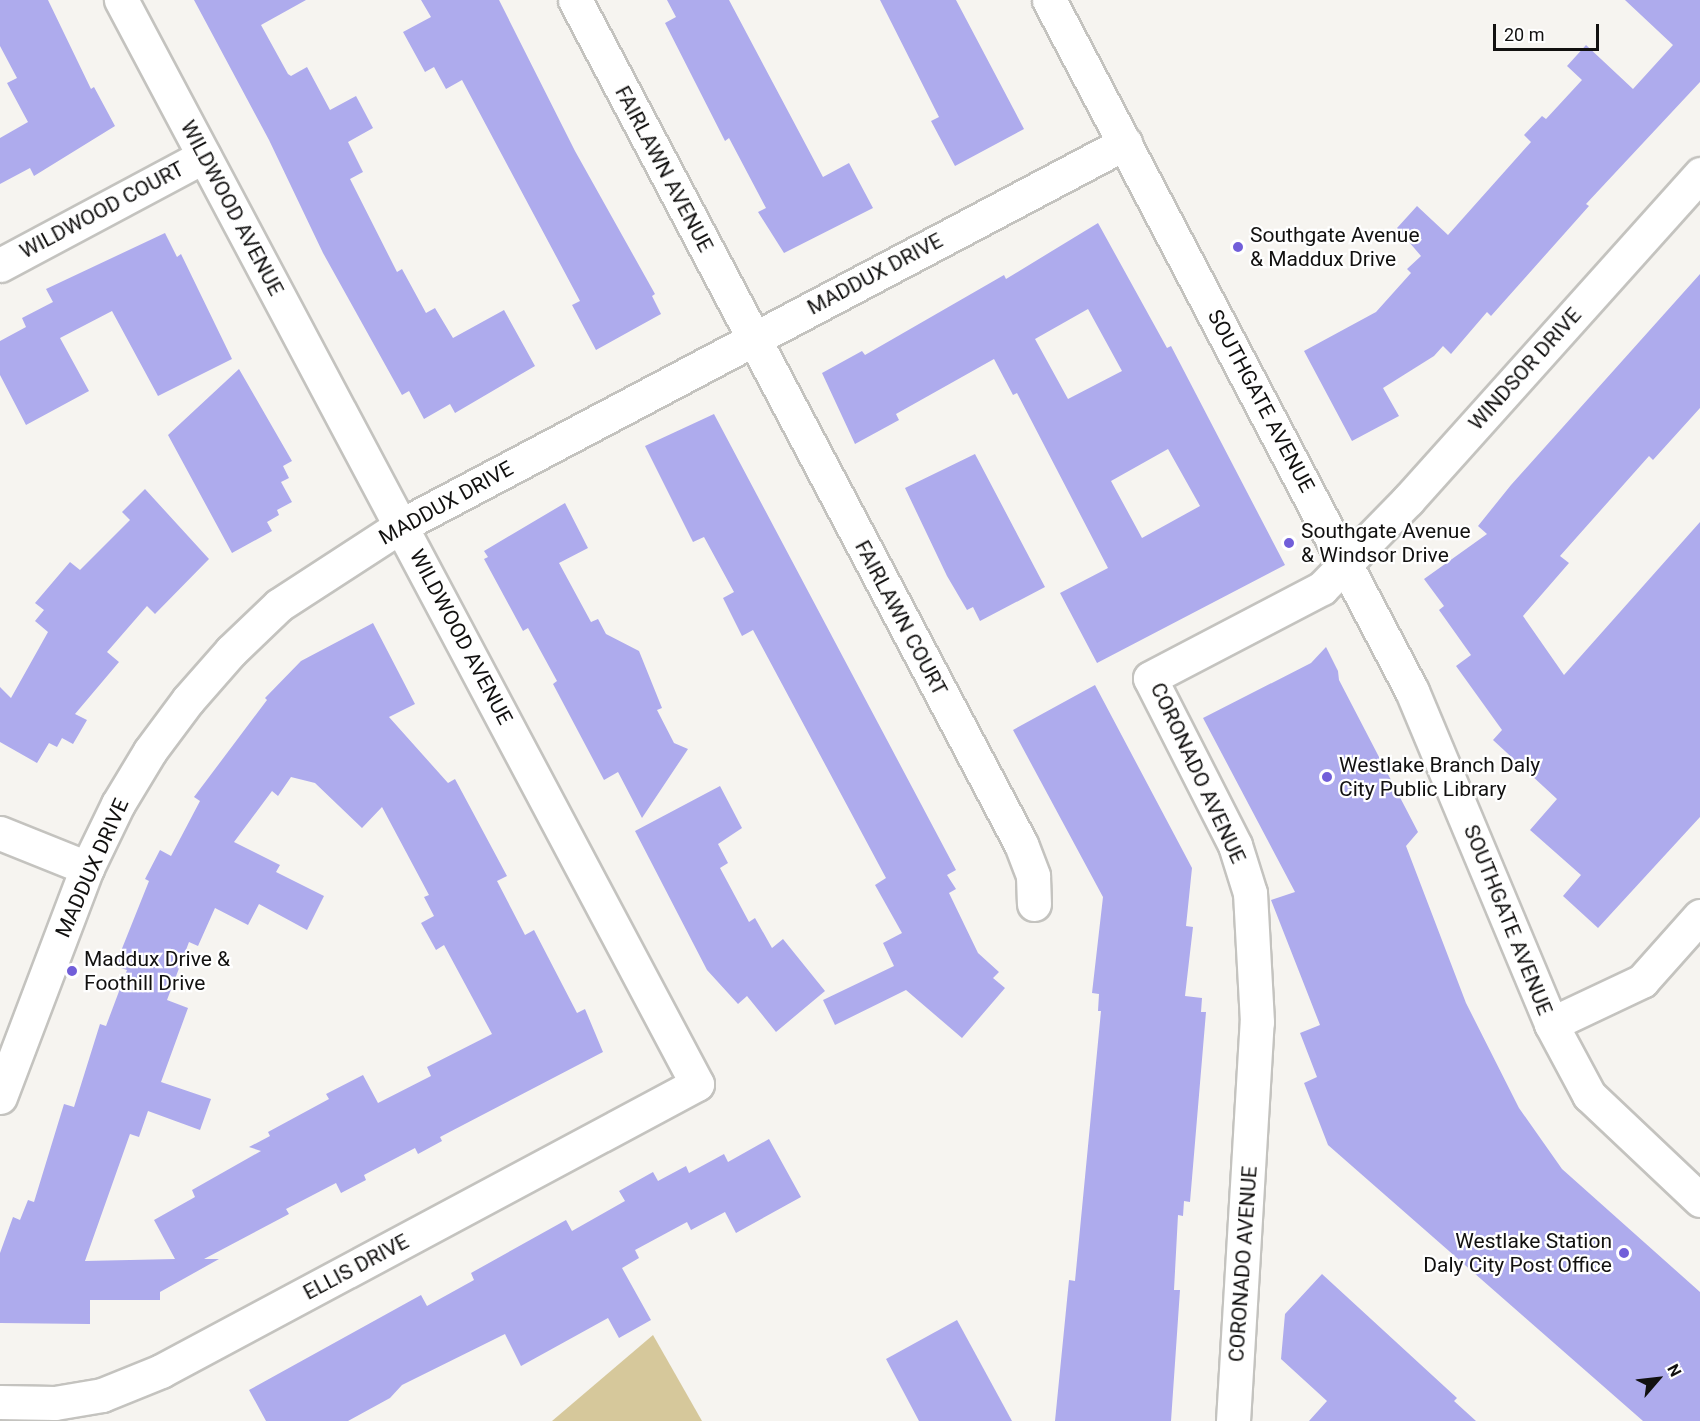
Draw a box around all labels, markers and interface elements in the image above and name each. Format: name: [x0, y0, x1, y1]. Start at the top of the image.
scale bar: [1496, 12, 1602, 50]
text: 20 m: [1504, 24, 1544, 45]
street label: FAIRLAWN AVENUE: [610, 82, 718, 256]
street label: WILDWOOD AVENUE: [175, 116, 289, 300]
street label: WILDWOOD COURT: [16, 156, 188, 264]
place label: Southgate Avenue & Maddux Drive: [1250, 222, 1420, 272]
street label: MADDUX DRIVE: [803, 228, 947, 320]
marker: Southgate Avenue & Maddux Drive: [1231, 240, 1245, 254]
street label: WINDSOR DRIVE: [1463, 303, 1587, 435]
street label: SOUTHGATE AVENUE: [1202, 305, 1320, 497]
street label: MADDUX DRIVE: [375, 456, 517, 550]
place label: Southgate Avenue & Windsor Drive: [1301, 518, 1471, 568]
street label: FAIRLAWN COURT: [850, 536, 952, 700]
marker: Southgate Avenue & Windsor Drive: [1282, 536, 1296, 550]
street label: WILDWOOD AVENUE: [404, 545, 518, 729]
street label: CORONADO AVENUE: [1145, 679, 1251, 867]
place label: Westlake Branch Daly City Public Library: [1339, 752, 1540, 802]
marker: Westlake Branch Daly City Public Library: [1320, 770, 1334, 784]
street label: MADDUX DRIVE: [50, 795, 134, 941]
street label: SOUTHGATE AVENUE: [1458, 821, 1558, 1019]
place label: Maddux Drive & Foothill Drive: [84, 946, 230, 996]
marker: Maddux Drive & Foothill Drive: [65, 964, 79, 978]
street label: CORONADO AVENUE: [1224, 1165, 1262, 1363]
place label: Westlake Station Daly City Post Office: [1423, 1228, 1612, 1278]
street label: ELLIS DRIVE: [299, 1229, 413, 1305]
marker: Westlake Station Daly City Post Office: [1617, 1246, 1631, 1260]
north arrow: [1628, 1349, 1688, 1409]
text: N: [1663, 1361, 1685, 1380]

